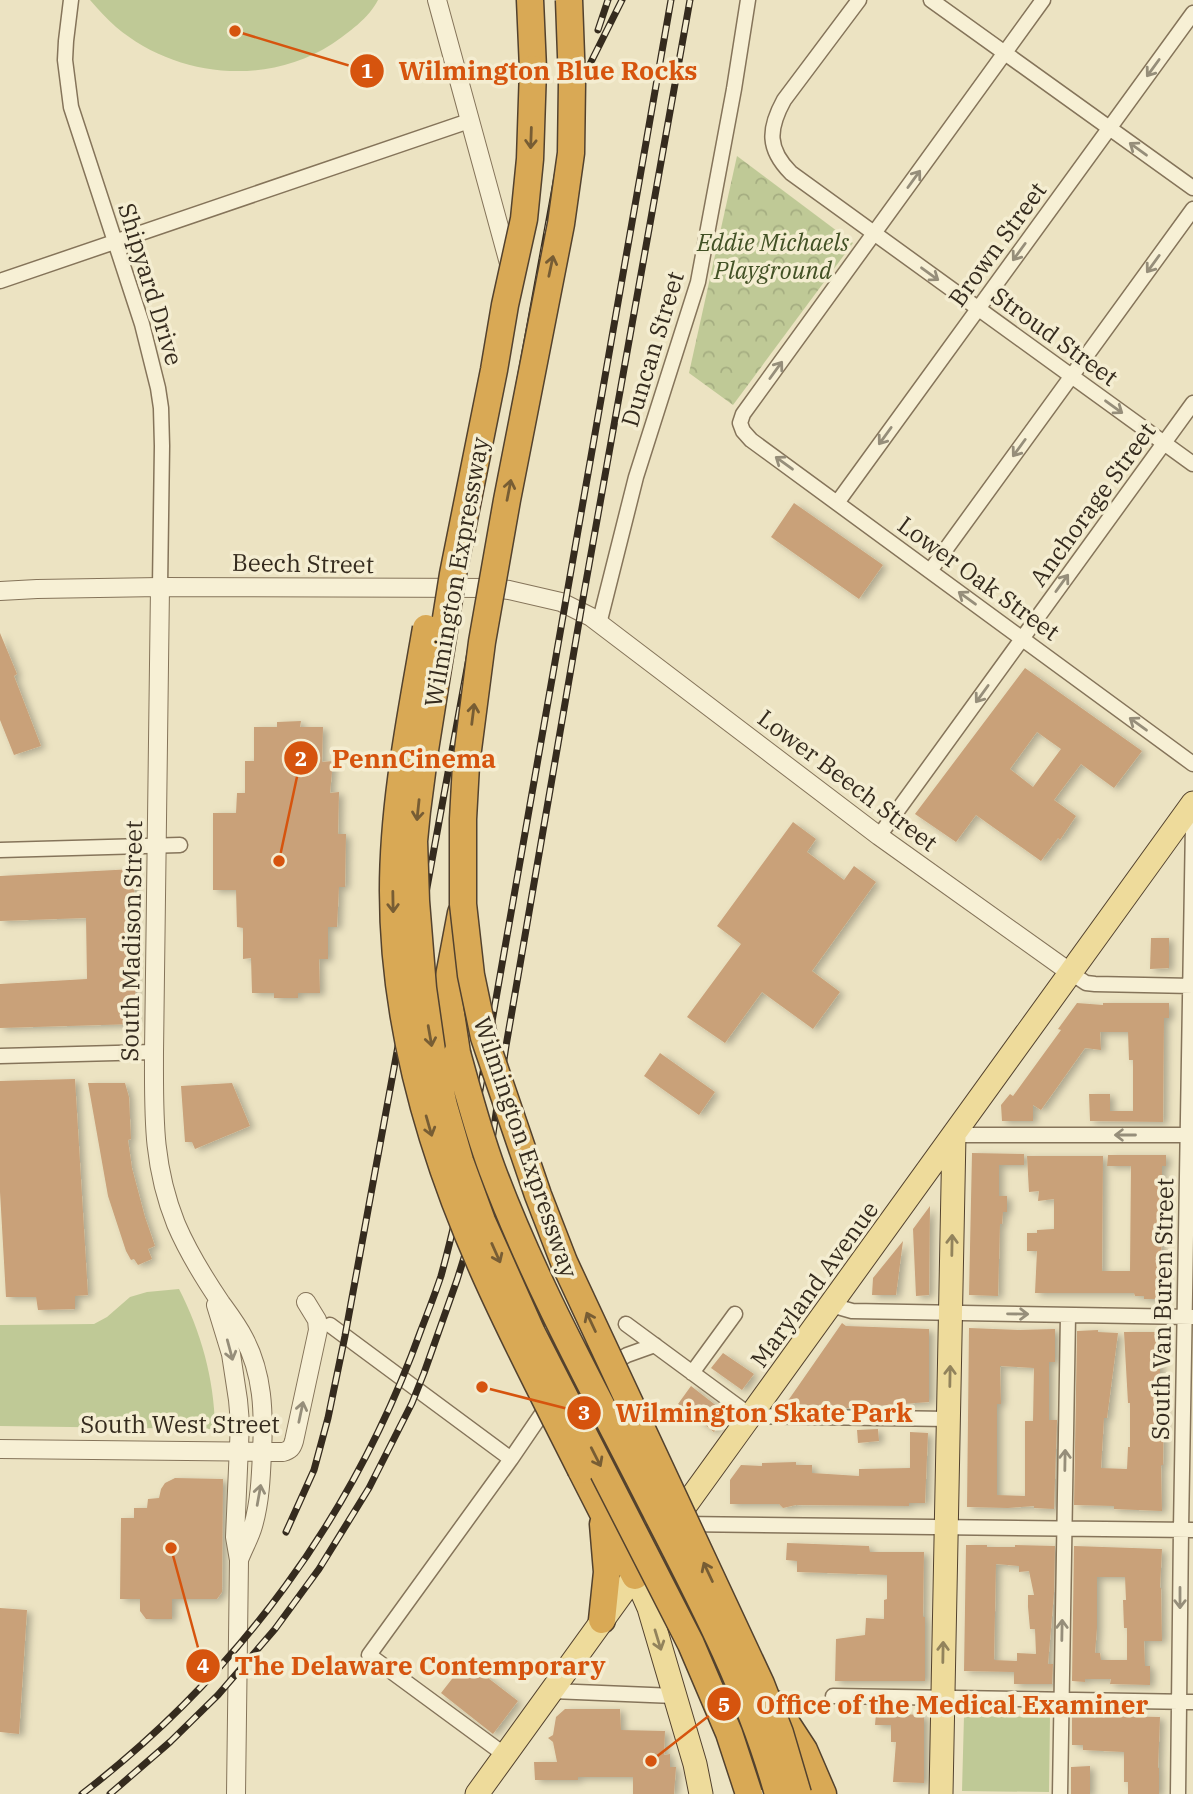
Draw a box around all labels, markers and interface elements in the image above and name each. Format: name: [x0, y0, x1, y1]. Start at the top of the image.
callout: Wilmington Blue Rocks: [350, 47, 712, 94]
text: Wilmington Blue Rocks: [398, 53, 698, 87]
text: 1: [361, 56, 373, 84]
one-way arrow: [1146, 58, 1160, 77]
one-way arrow: [524, 126, 537, 149]
one-way arrow: [1129, 141, 1147, 156]
one-way arrow: [907, 170, 922, 188]
street label: Brown Street: [941, 175, 1053, 313]
street label: Shipyard Drive: [111, 199, 191, 369]
park label: Eddie Michaels Playground: [696, 226, 849, 286]
one-way arrow: [1012, 242, 1026, 261]
one-way arrow: [1146, 254, 1160, 273]
one-way arrow: [545, 255, 559, 278]
street label: Duncan Street: [613, 267, 691, 431]
one-way arrow: [920, 267, 939, 281]
street label: Stroud Street: [985, 279, 1125, 393]
one-way arrow: [768, 361, 783, 380]
one-way arrow: [1104, 400, 1123, 414]
street label: Anchorage Street: [1022, 416, 1162, 592]
one-way arrow: [878, 426, 892, 445]
street label: Wilmington Expressway: [416, 434, 496, 710]
one-way arrow: [1012, 438, 1026, 457]
one-way arrow: [775, 456, 793, 471]
one-way arrow: [502, 479, 516, 502]
street label: Lower Oak Street: [892, 508, 1066, 648]
street label: Beech Street: [232, 546, 374, 580]
one-way arrow: [1055, 574, 1069, 593]
one-way arrow: [958, 591, 977, 605]
one-way arrow: [975, 684, 989, 703]
street label: Lower Beech Street: [752, 702, 944, 858]
one-way arrow: [466, 703, 479, 726]
one-way arrow: [1129, 716, 1148, 731]
callout: PennCinema: [283, 735, 511, 782]
text: PennCinema: [332, 741, 496, 775]
text: 2: [295, 744, 307, 772]
one-way arrow: [411, 798, 424, 821]
street label: South Madison Street: [113, 820, 149, 1062]
one-way arrow: [386, 890, 400, 913]
street label: Wilmington Expressway: [466, 1012, 586, 1282]
one-way arrow: [424, 1024, 437, 1047]
one-way arrow: [424, 1115, 437, 1137]
one-way arrow: [1114, 1128, 1137, 1142]
street label: South Van Buren Street: [1144, 1178, 1180, 1440]
street label: Maryland Avenue: [743, 1194, 885, 1374]
one-way arrow: [945, 1234, 958, 1257]
one-way arrow: [490, 1242, 503, 1263]
one-way arrow: [1007, 1307, 1030, 1321]
one-way arrow: [584, 1312, 597, 1333]
one-way arrow: [224, 1339, 237, 1361]
one-way arrow: [943, 1365, 956, 1388]
callout: Wilmington Skate Park: [566, 1390, 926, 1437]
text: Wilmington Skate Park: [616, 1395, 913, 1429]
text: 3: [578, 1398, 590, 1426]
one-way arrow: [295, 1401, 308, 1424]
street label: South West Street: [80, 1408, 280, 1440]
one-way arrow: [590, 1446, 604, 1467]
one-way arrow: [1058, 1448, 1071, 1471]
one-way arrow: [253, 1484, 266, 1507]
one-way arrow: [701, 1562, 714, 1583]
one-way arrow: [1173, 1586, 1187, 1609]
one-way arrow: [1055, 1619, 1069, 1642]
one-way arrow: [653, 1628, 666, 1650]
one-way arrow: [936, 1641, 950, 1664]
callout: The Delaware Contemporary: [185, 1642, 619, 1689]
text: The Delaware Contemporary: [234, 1648, 606, 1682]
text: 4: [197, 1651, 209, 1679]
callout: Office of the Medical Examiner: [707, 1681, 1162, 1728]
text: Office of the Medical Examiner: [756, 1687, 1148, 1721]
text: 5: [718, 1690, 730, 1718]

